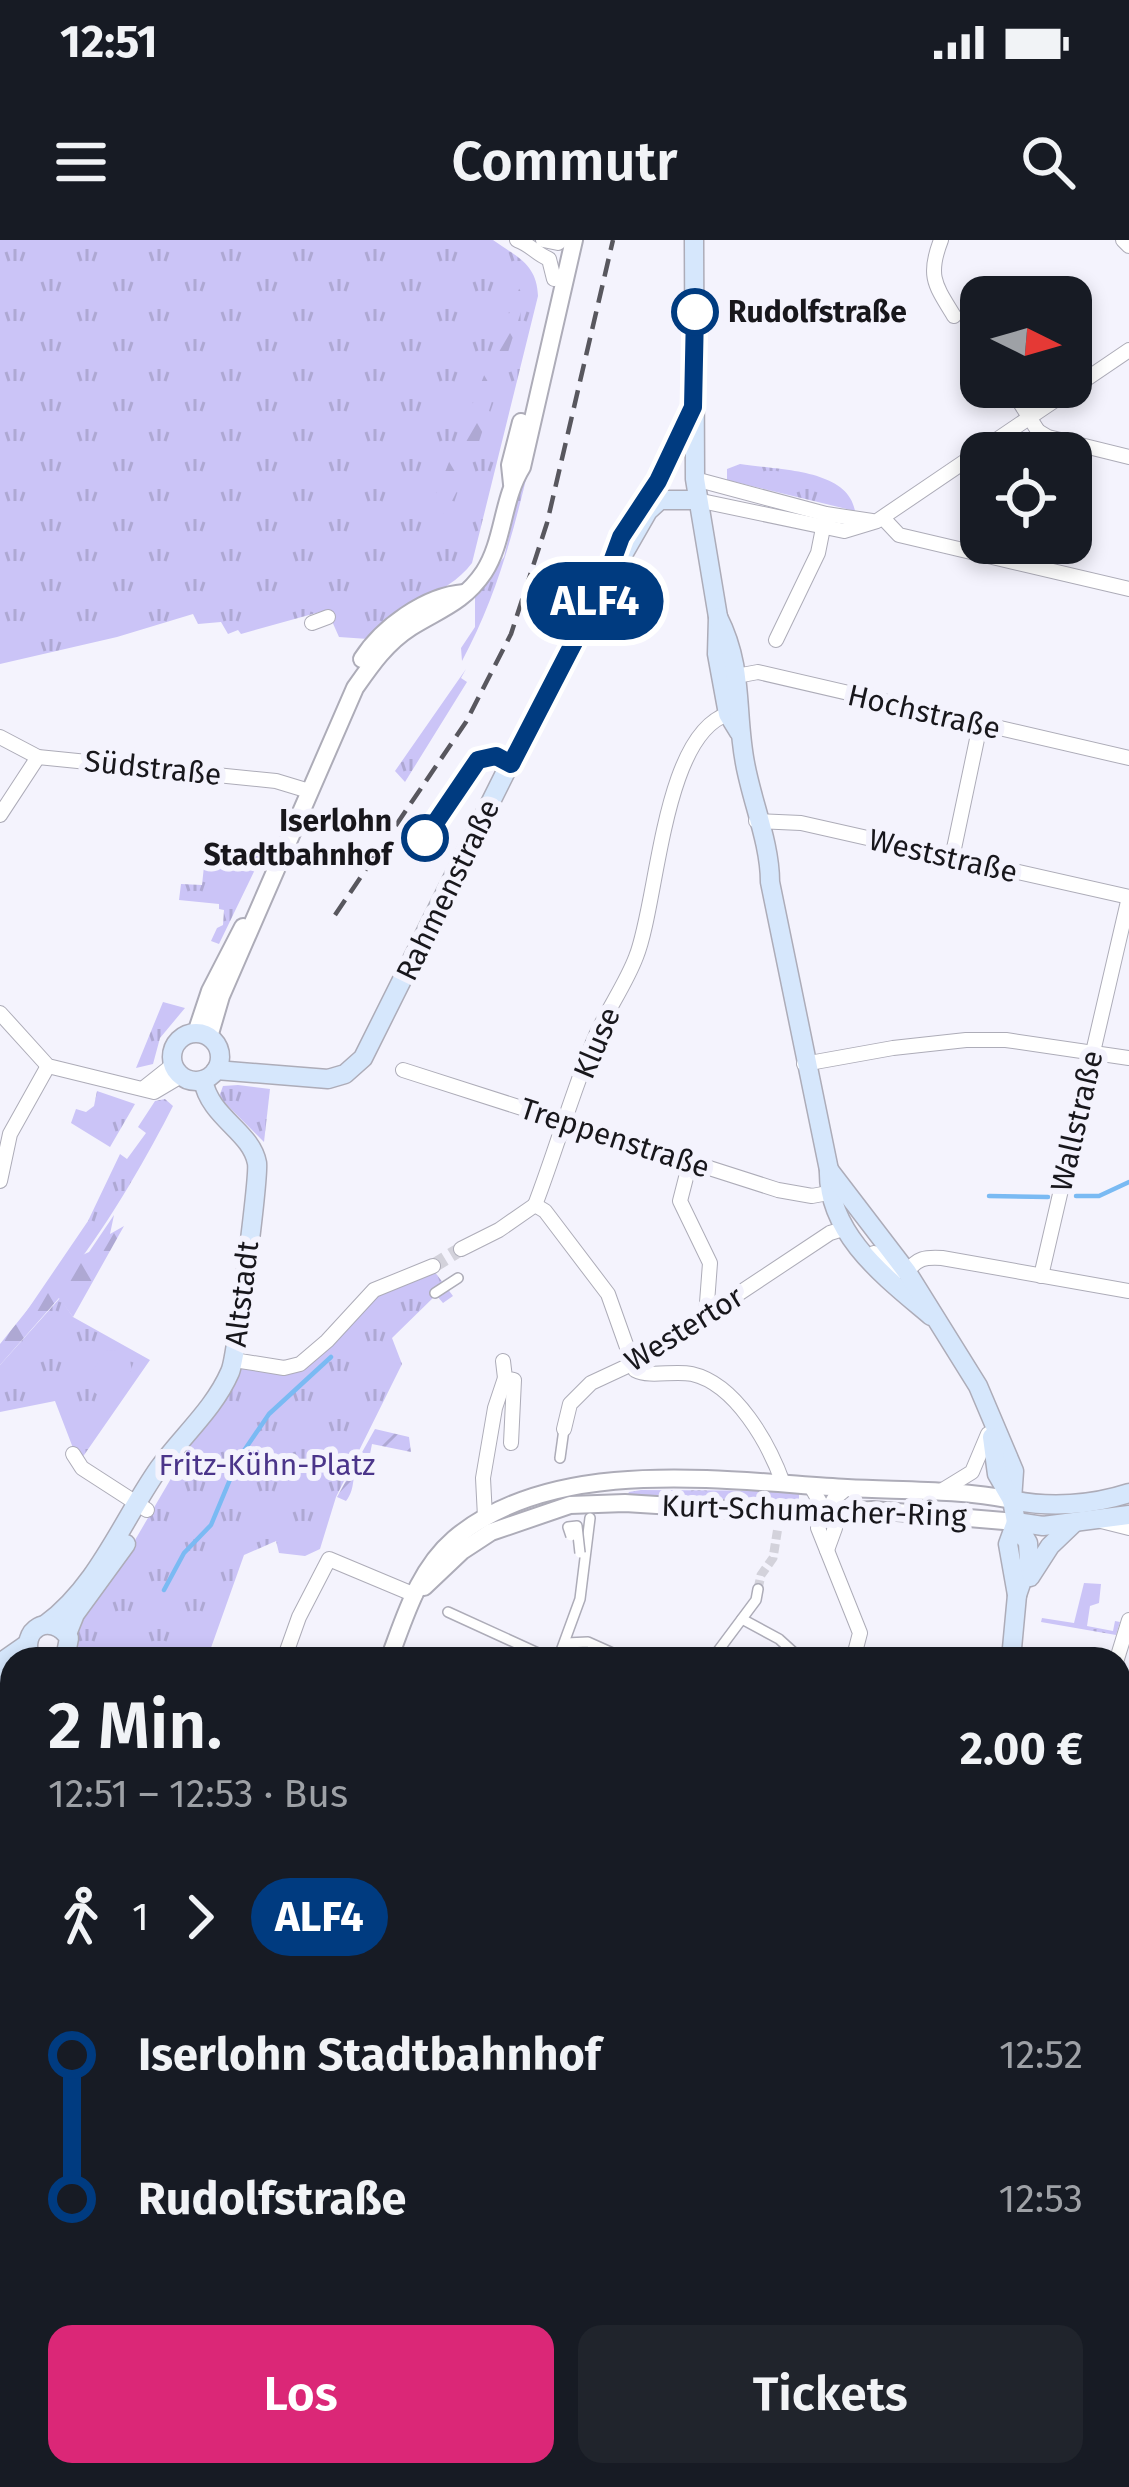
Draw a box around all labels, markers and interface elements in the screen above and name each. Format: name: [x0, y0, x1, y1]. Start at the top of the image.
text: 12:51: [60, 15, 158, 69]
icon: menu: [48, 129, 114, 195]
icon: search: [1015, 129, 1081, 195]
text: Commutr: [452, 130, 677, 194]
north arrow: [960, 276, 1092, 408]
map controls: [960, 276, 1092, 564]
marker: Rudolfstraße: [673, 290, 717, 334]
place label: Rudolfstraße: [728, 294, 907, 330]
button: locate: [960, 432, 1092, 564]
line badge: ALF4: [511, 562, 679, 640]
text: ALF4: [551, 576, 639, 626]
street label: Hochstraße: [844, 677, 1004, 747]
street label: Südstraße: [83, 743, 223, 793]
street label: Rahmenstraße: [389, 793, 507, 987]
place label: Iserlohn Stadtbahnhof: [203, 803, 394, 873]
marker: Iserlohn Stadtbahnhof: [403, 816, 447, 860]
street label: Weststraße: [865, 821, 1021, 891]
street label: Kluse: [566, 1002, 628, 1084]
street label: Wallstraße: [1043, 1047, 1111, 1195]
street label: Treppenstraße: [516, 1090, 714, 1186]
street label: Altstadt: [218, 1239, 266, 1349]
street label: Westertor: [618, 1278, 750, 1379]
park label: Fritz-Kühn-Platz: [159, 1447, 375, 1483]
street label: Kurt-Schumacher-Ring: [661, 1488, 968, 1534]
text: 2 Min.: [48, 1686, 222, 1765]
text: 2.00 €: [960, 1722, 1083, 1776]
text: 12:51 – 12:53 · Bus: [48, 1771, 348, 1817]
icon: walk: [48, 1884, 114, 1950]
icon: forward: [167, 1884, 233, 1950]
text: ALF4: [275, 1892, 364, 1942]
text: 1: [132, 1894, 149, 1940]
text: Iserlohn Stadtbahnhof: [138, 2028, 601, 2082]
text: 12:52: [999, 2032, 1083, 2078]
text: Rudolfstraße: [138, 2172, 406, 2226]
text: 12:53: [999, 2176, 1083, 2222]
button: Los: [48, 2325, 554, 2463]
button: Tickets: [578, 2325, 1083, 2463]

